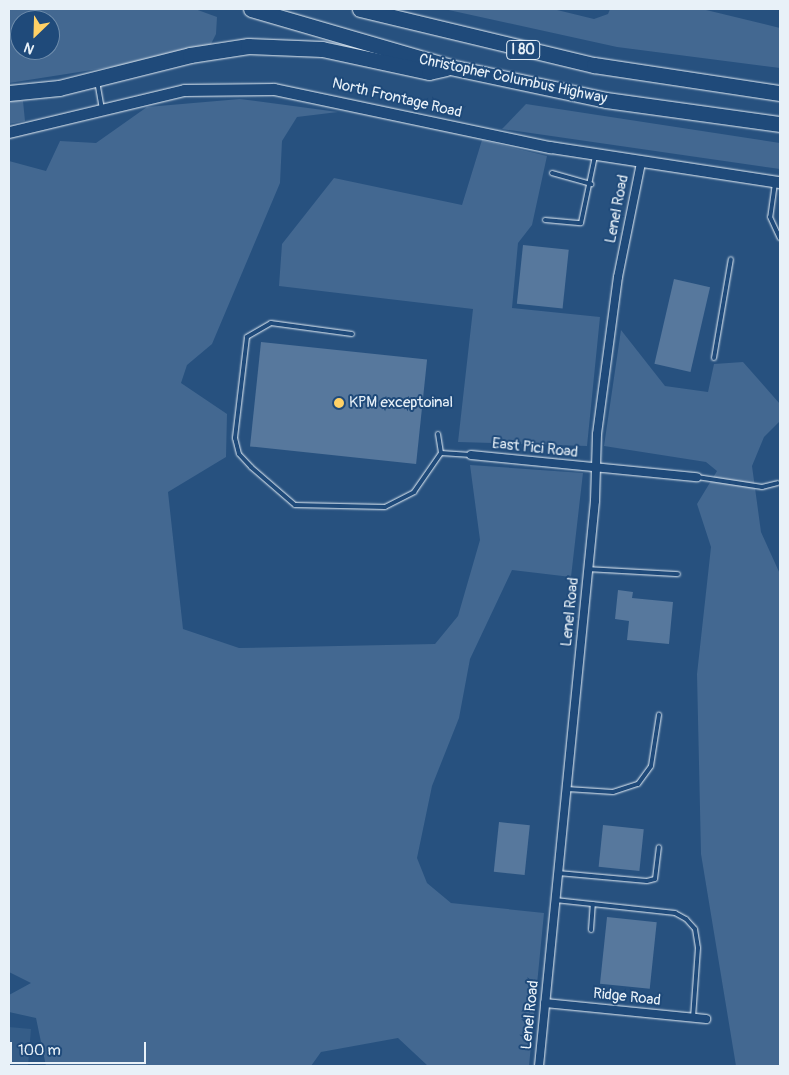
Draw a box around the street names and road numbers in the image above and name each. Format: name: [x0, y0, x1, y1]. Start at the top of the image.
road number: I 80: [506, 38, 540, 62]
street label: Christopher Columbus Highway: [417, 50, 609, 108]
street label: North Frontage Road: [330, 74, 464, 122]
street label: Lenel Road: [602, 173, 632, 245]
street label: East Pici Road: [491, 435, 579, 461]
street label: Lenel Road: [557, 577, 583, 647]
street label: Lenel Road: [517, 980, 543, 1050]
street label: Ridge Road: [592, 985, 662, 1009]

